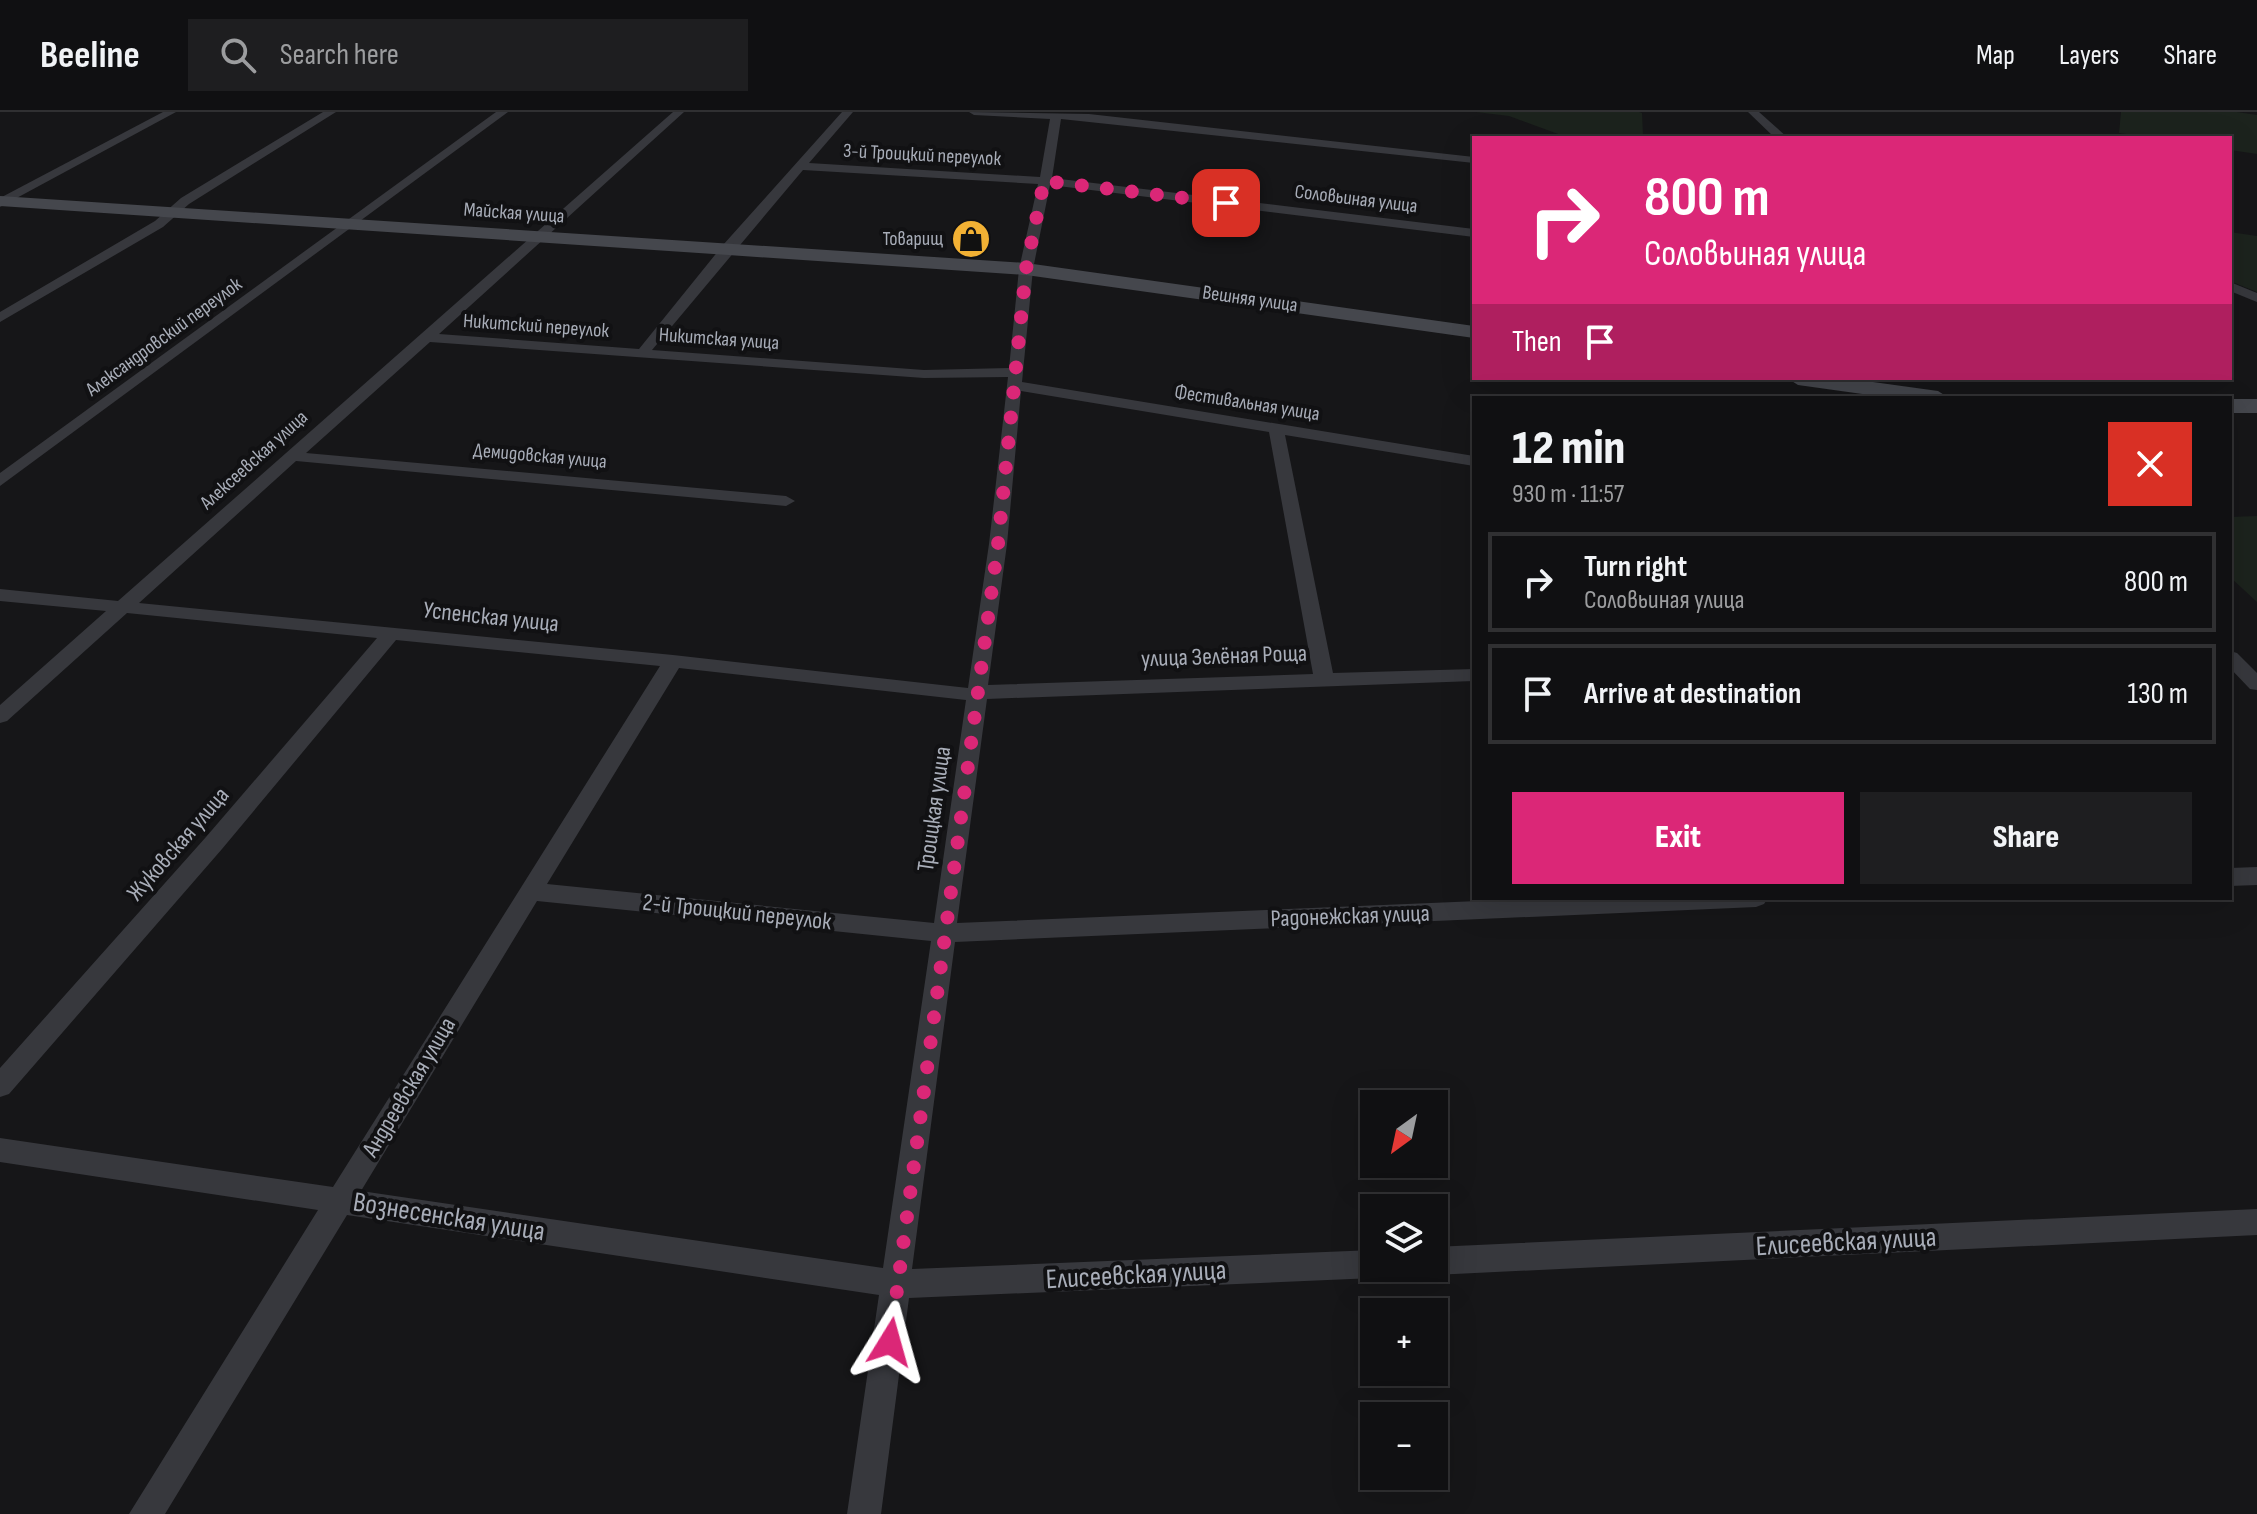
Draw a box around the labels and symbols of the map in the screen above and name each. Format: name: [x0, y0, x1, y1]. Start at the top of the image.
street label: 3-й Троицкий переулок: [842, 139, 1002, 171]
pin: [1192, 169, 1260, 237]
street label: Соловьиная улица: [1293, 180, 1419, 218]
street label: Майская улица: [463, 198, 565, 228]
shop icon: Товарищ: [950, 218, 992, 260]
place label: Товарищ: [882, 227, 943, 251]
street label: Александровский переулок: [80, 272, 247, 402]
street label: Вешняя улица: [1201, 280, 1299, 318]
street label: Никитский переулок: [462, 309, 610, 343]
street label: Никитская улица: [658, 323, 780, 355]
street label: Фестивальная улица: [1173, 380, 1321, 426]
street label: Алексеевская улица: [194, 405, 313, 515]
street label: Демидовская улица: [472, 438, 608, 474]
street label: Успенская улица: [422, 595, 560, 639]
street label: улица Зелёная Роща: [1140, 639, 1308, 673]
street label: Троицкая улица: [911, 744, 957, 874]
street label: Жуковская улица: [121, 781, 235, 907]
street label: 2-й Троицкий переулок: [641, 888, 834, 936]
street label: Радонежская улица: [1270, 899, 1430, 933]
street label: Андреевская улица: [355, 1012, 462, 1163]
north arrow: [1360, 1090, 1448, 1178]
street label: Вознесенская улица: [351, 1186, 547, 1248]
street label: Елисеевская улица: [1755, 1221, 1937, 1263]
street label: Елисеевская улица: [1045, 1254, 1227, 1296]
position arrow: [848, 1300, 932, 1384]

